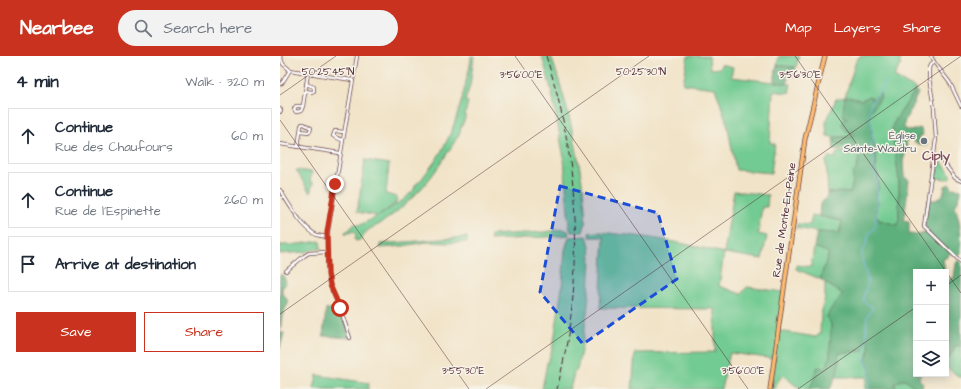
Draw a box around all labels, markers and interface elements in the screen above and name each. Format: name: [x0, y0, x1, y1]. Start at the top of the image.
search box: [118, 10, 398, 46]
text: Nearbee: [20, 15, 94, 42]
icon: search: [132, 17, 154, 39]
text: Search here: [164, 18, 252, 39]
text: Map: [785, 18, 812, 38]
text: Layers: [834, 18, 881, 38]
text: Share: [903, 18, 941, 38]
text: 50°25'45"N: [302, 65, 354, 79]
text: 50°25'30"N: [616, 65, 666, 79]
text: 3°56'00"E: [499, 68, 543, 82]
text: 3°56'30"E: [779, 68, 821, 82]
text: 4 min: [16, 70, 59, 94]
text: Walk · 320 m: [185, 73, 264, 91]
text: Continue: [55, 117, 113, 138]
icon: ahead: [17, 125, 39, 147]
text: 60 m: [231, 127, 263, 145]
place label: Église Sainte-Waudru: [844, 128, 916, 156]
marker: Église Sainte-Waudru: [919, 136, 929, 146]
text: Rue des Chaufours: [55, 138, 173, 156]
district label: Ciply: [922, 147, 951, 166]
street label: Rue de Monte-En-Peine: [769, 162, 799, 278]
route end: [326, 175, 344, 193]
text: Continue: [55, 181, 113, 202]
icon: ahead: [17, 189, 39, 211]
text: 260 m: [224, 191, 263, 209]
text: Rue de l'Espinette: [55, 202, 161, 220]
icon: arrive: [17, 253, 39, 275]
text: Arrive at destination: [55, 254, 196, 275]
map controls: [913, 269, 949, 377]
button: +: [913, 269, 949, 305]
route start: [331, 299, 349, 317]
button: −: [913, 305, 949, 341]
button: Save: [16, 312, 136, 352]
button: Share: [144, 312, 264, 352]
button: layers: [913, 341, 949, 377]
text: 3°55'30"E: [442, 364, 484, 378]
text: 3°56'00"E: [721, 364, 765, 378]

